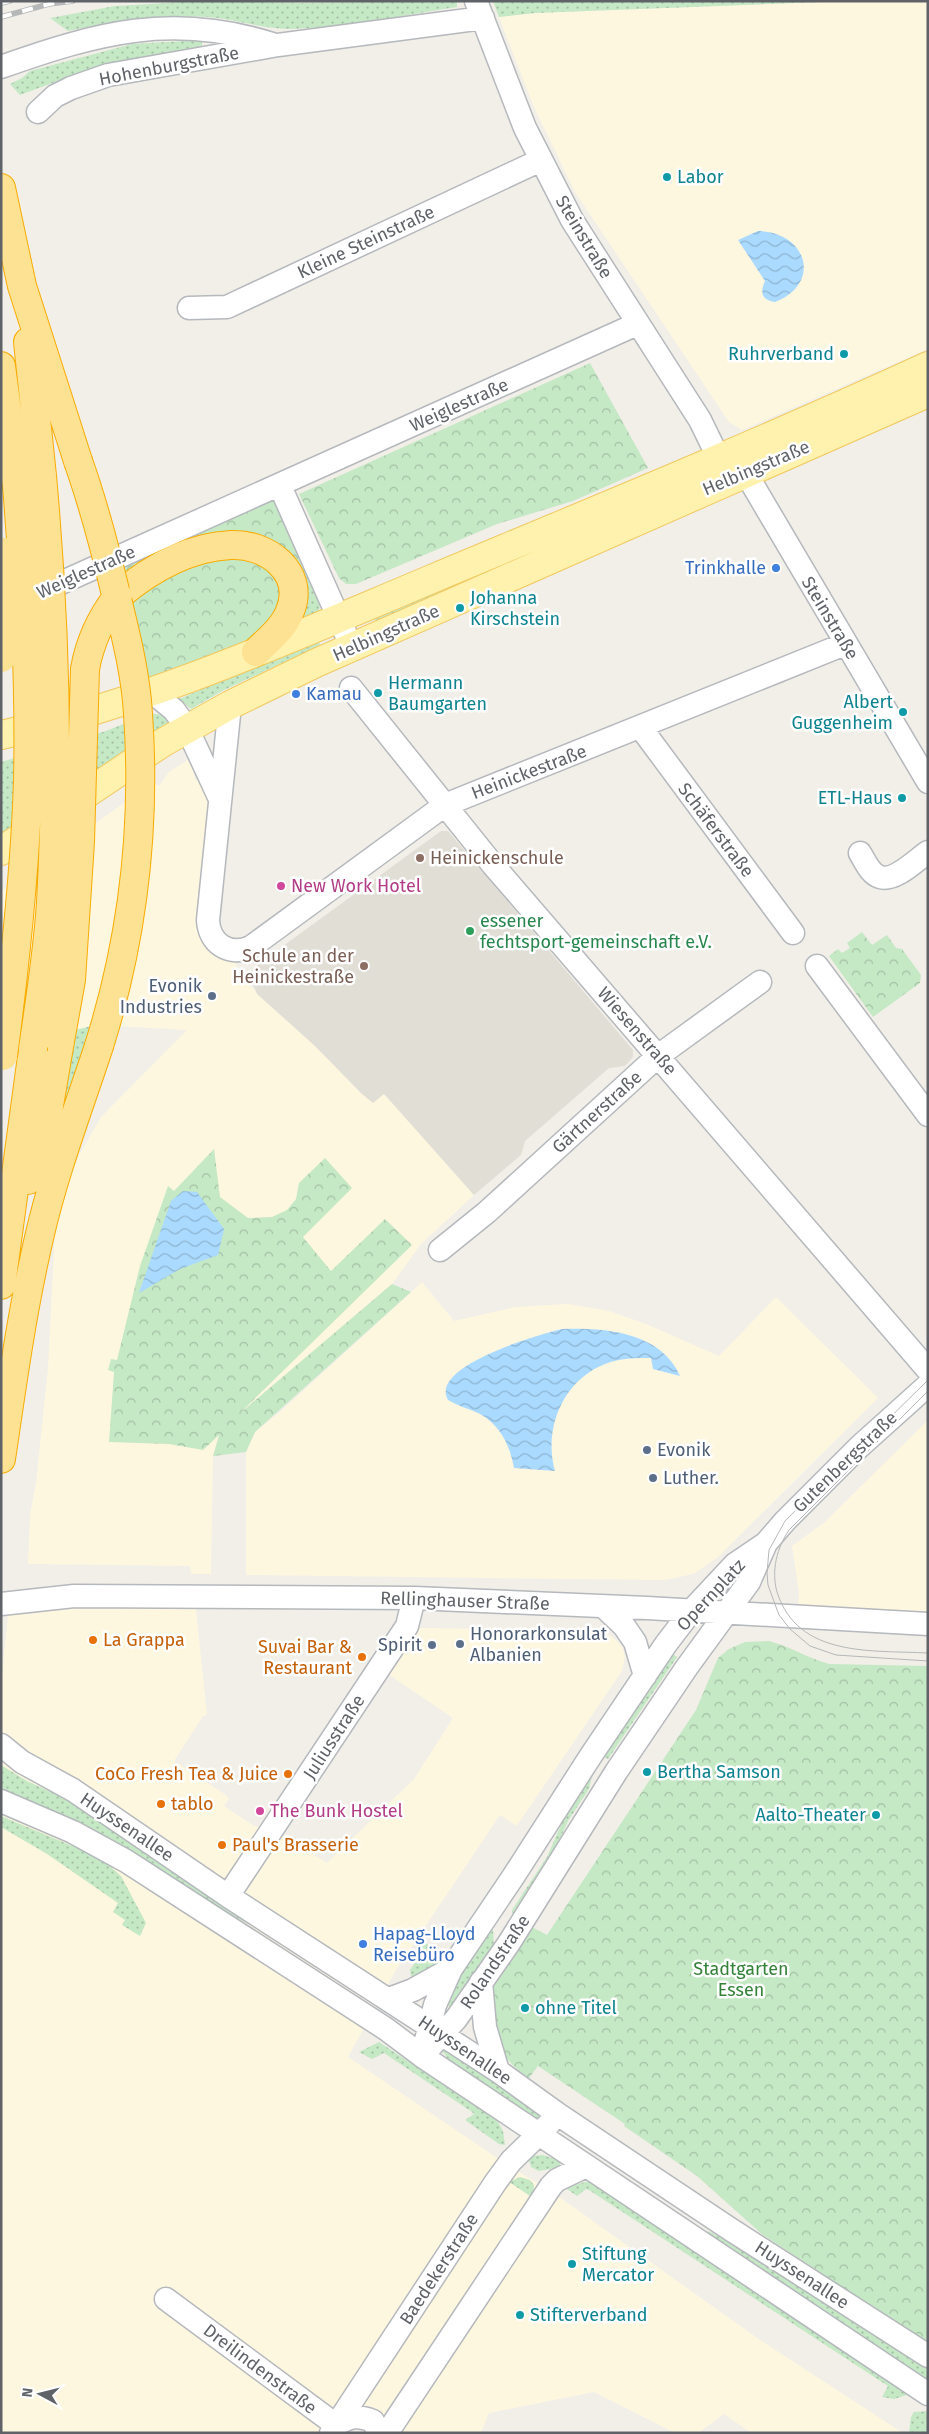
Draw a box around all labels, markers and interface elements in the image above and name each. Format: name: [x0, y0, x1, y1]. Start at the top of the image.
street label: Hohenburgstraße: [97, 42, 241, 90]
place label: Labor: [677, 166, 724, 188]
marker: Labor: [661, 171, 673, 183]
street label: Steinstraße: [551, 191, 617, 283]
street label: Kleine Steinstraße: [294, 201, 438, 283]
place label: Ruhrverband: [728, 343, 834, 365]
marker: Ruhrverband: [838, 348, 850, 360]
street label: Weiglestraße: [406, 374, 512, 436]
street label: Helbingstraße: [699, 436, 813, 500]
street label: Weiglestraße: [33, 541, 139, 603]
place label: Trinkhalle: [685, 557, 766, 579]
marker: Trinkhalle: [770, 562, 782, 574]
street label: Steinstraße: [797, 572, 863, 664]
place label: Johanna Kirschstein: [470, 587, 560, 630]
street label: Helbingstraße: [329, 600, 443, 666]
marker: Johanna Kirschstein: [454, 602, 466, 614]
place label: Hermann Baumgarten: [388, 672, 487, 715]
place label: Kamau: [306, 683, 362, 705]
marker: Hermann Baumgarten: [372, 687, 384, 699]
marker: Kamau: [290, 688, 302, 700]
place label: Albert Guggenheim: [792, 691, 893, 734]
marker: Albert Guggenheim: [897, 706, 909, 718]
street label: Heinickestraße: [468, 740, 590, 804]
street label: Schäferstraße: [673, 778, 759, 882]
place label: ETL-Haus: [818, 787, 892, 809]
marker: ETL-Haus: [896, 792, 908, 804]
place label: Heinickenschule: [430, 847, 564, 869]
marker: Heinickenschule: [414, 852, 426, 864]
place label: New Work Hotel: [291, 875, 421, 897]
marker: New Work Hotel: [275, 880, 287, 892]
place label: essener fechtsport-gemeinschaft e.V.: [480, 910, 712, 953]
marker: essener fechtsport-gemeinschaft e.V.: [464, 925, 476, 937]
place label: Schule an der Heinickestraße: [232, 945, 354, 988]
marker: Schule an der Heinickestraße: [358, 960, 370, 972]
place label: Evonik Industries: [120, 975, 203, 1018]
street label: Wiesenstraße: [593, 982, 681, 1080]
marker: Evonik Industries: [206, 990, 218, 1002]
street label: Gärtnerstraße: [548, 1066, 646, 1158]
street label: Gutenbergstraße: [788, 1407, 902, 1517]
place label: Evonik: [657, 1439, 711, 1461]
marker: Evonik: [641, 1444, 653, 1456]
place label: Luther.: [663, 1467, 719, 1489]
marker: Luther.: [647, 1472, 659, 1484]
street label: Opernplatz: [672, 1554, 750, 1636]
street label: Rellinghauser Straße: [380, 1587, 550, 1615]
place label: Honorarkonsulat Albanien: [470, 1623, 608, 1666]
place label: La Grappa: [103, 1629, 185, 1651]
marker: La Grappa: [87, 1634, 99, 1646]
place label: Spirit: [378, 1634, 422, 1656]
place label: Suvai Bar & Restaurant: [258, 1636, 352, 1679]
marker: Honorarkonsulat Albanien: [454, 1638, 466, 1650]
marker: Spirit: [426, 1639, 438, 1651]
marker: Suvai Bar & Restaurant: [356, 1651, 368, 1663]
street label: Juliusstraße: [298, 1691, 370, 1783]
place label: Bertha Samson: [657, 1761, 781, 1783]
place label: CoCo Fresh Tea & Juice: [95, 1763, 278, 1785]
marker: Bertha Samson: [641, 1766, 653, 1778]
marker: CoCo Fresh Tea & Juice: [282, 1768, 294, 1780]
street label: Huyssenallee: [76, 1788, 178, 1866]
place label: tablo: [171, 1793, 214, 1815]
marker: tablo: [155, 1798, 167, 1810]
place label: The Bunk Hostel: [270, 1800, 403, 1822]
place label: Aalto-Theater: [755, 1804, 866, 1826]
marker: The Bunk Hostel: [254, 1805, 266, 1817]
marker: Aalto-Theater: [870, 1809, 882, 1821]
place label: Paul's Brasserie: [232, 1834, 359, 1856]
marker: Paul's Brasserie: [216, 1839, 228, 1851]
street label: Rolandstraße: [455, 1911, 535, 2013]
place label: Hapag-Lloyd Reisebüro: [373, 1923, 476, 1966]
marker: Hapag-Lloyd Reisebüro: [357, 1938, 369, 1950]
park label: Stadtgarten Essen: [693, 1958, 789, 2001]
place label: ohne Titel: [535, 1997, 617, 2019]
marker: ohne Titel: [519, 2002, 531, 2014]
street label: Huyssenallee: [414, 2011, 516, 2089]
street label: Baedekerstraße: [395, 2209, 483, 2329]
street label: Huyssenallee: [751, 2236, 853, 2314]
place label: Stiftung Mercator: [582, 2243, 654, 2286]
marker: Stiftung Mercator: [566, 2258, 578, 2270]
place label: Stifterverband: [530, 2304, 648, 2326]
marker: Stifterverband: [514, 2309, 526, 2321]
street label: Dreilindenstraße: [199, 2319, 321, 2419]
north arrow: [15, 2369, 65, 2419]
text: N: [19, 2387, 37, 2398]

